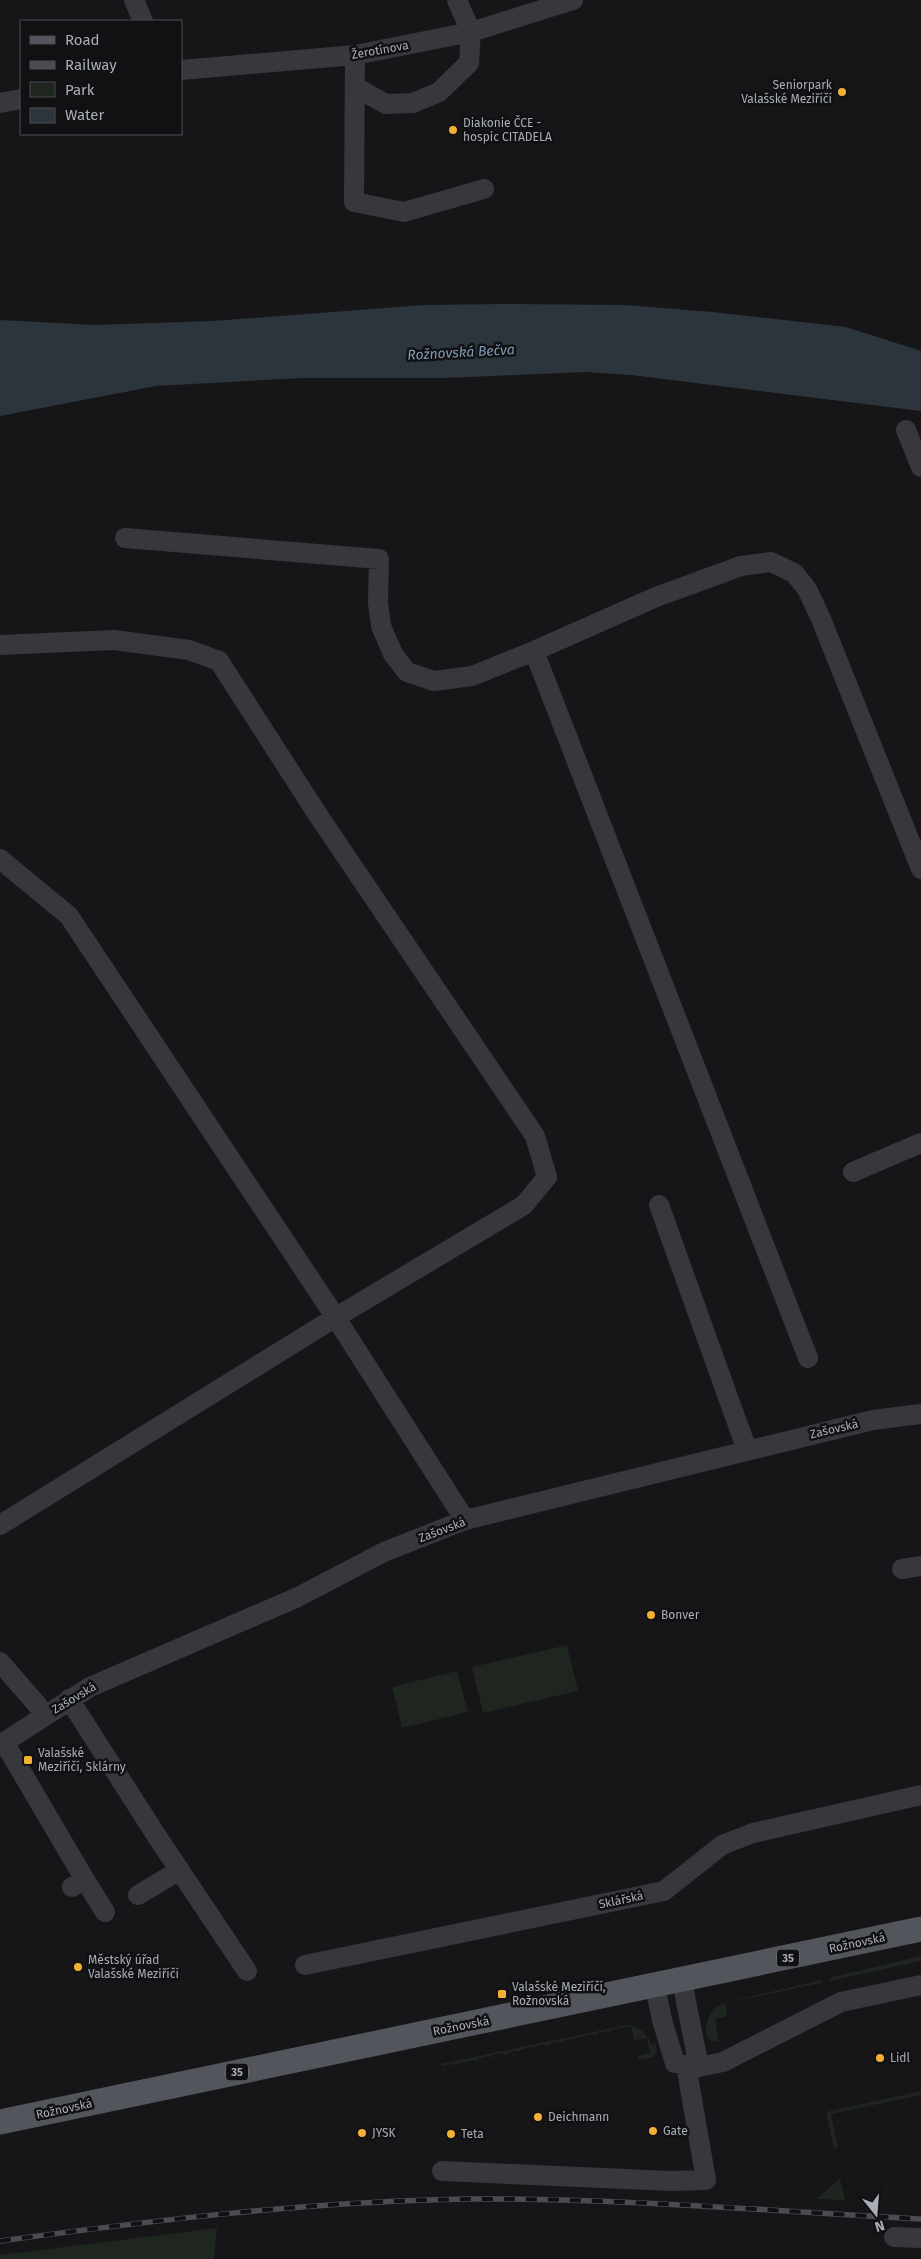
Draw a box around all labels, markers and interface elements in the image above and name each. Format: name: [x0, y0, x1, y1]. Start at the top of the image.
legend: [20, 20, 182, 135]
text: Road: [65, 31, 100, 49]
street label: Žerotínova: [350, 37, 410, 62]
text: Railway: [65, 56, 117, 74]
place label: Seniorpark Valašské Meziříčí: [741, 78, 833, 106]
text: Park: [65, 81, 95, 99]
marker: Seniorpark Valašské Meziříčí: [836, 86, 848, 98]
text: Water: [65, 106, 104, 124]
place label: Diakonie ČCE - hospic CITADELA: [463, 115, 552, 144]
marker: Diakonie ČCE - hospic CITADELA: [447, 124, 459, 136]
water label: Rožnovská Bečva: [407, 341, 515, 364]
street label: Zašovská: [809, 1417, 859, 1441]
street label: Zašovská: [417, 1515, 467, 1545]
place label: Bonver: [661, 1608, 700, 1622]
marker: Bonver: [645, 1609, 657, 1621]
street label: Zašovská: [49, 1679, 99, 1717]
place label: Valašské Meziříčí, Sklárny: [38, 1746, 126, 1774]
marker: Valašské Meziříčí, Sklárny: [22, 1754, 34, 1766]
street label: Sklářská: [597, 1888, 645, 1912]
street label: Rožnovská: [828, 1930, 886, 1956]
road number: 35: [777, 1950, 799, 1966]
place label: Městský úřad Valašské Meziříčí: [88, 1953, 179, 1981]
marker: Městský úřad Valašské Meziříčí: [72, 1961, 84, 1973]
place label: Valašské Meziříčí, Rožnovská: [512, 1980, 606, 2008]
marker: Valašské Meziříčí, Rožnovská: [496, 1988, 508, 2000]
street label: Rožnovská: [432, 2014, 490, 2038]
place label: Lidl: [890, 2051, 911, 2065]
marker: Lidl: [874, 2052, 886, 2064]
road number: 35: [226, 2064, 248, 2080]
street label: Rožnovská: [35, 2096, 93, 2122]
place label: Deichmann: [548, 2110, 609, 2124]
marker: Deichmann: [532, 2111, 544, 2123]
place label: Gate: [663, 2124, 688, 2138]
marker: Gate: [647, 2125, 659, 2137]
place label: JYSK: [372, 2126, 397, 2140]
marker: JYSK: [356, 2127, 368, 2139]
place label: Teta: [461, 2127, 484, 2141]
marker: Teta: [445, 2128, 457, 2140]
north arrow: [851, 2189, 901, 2239]
text: N: [873, 2216, 887, 2235]

